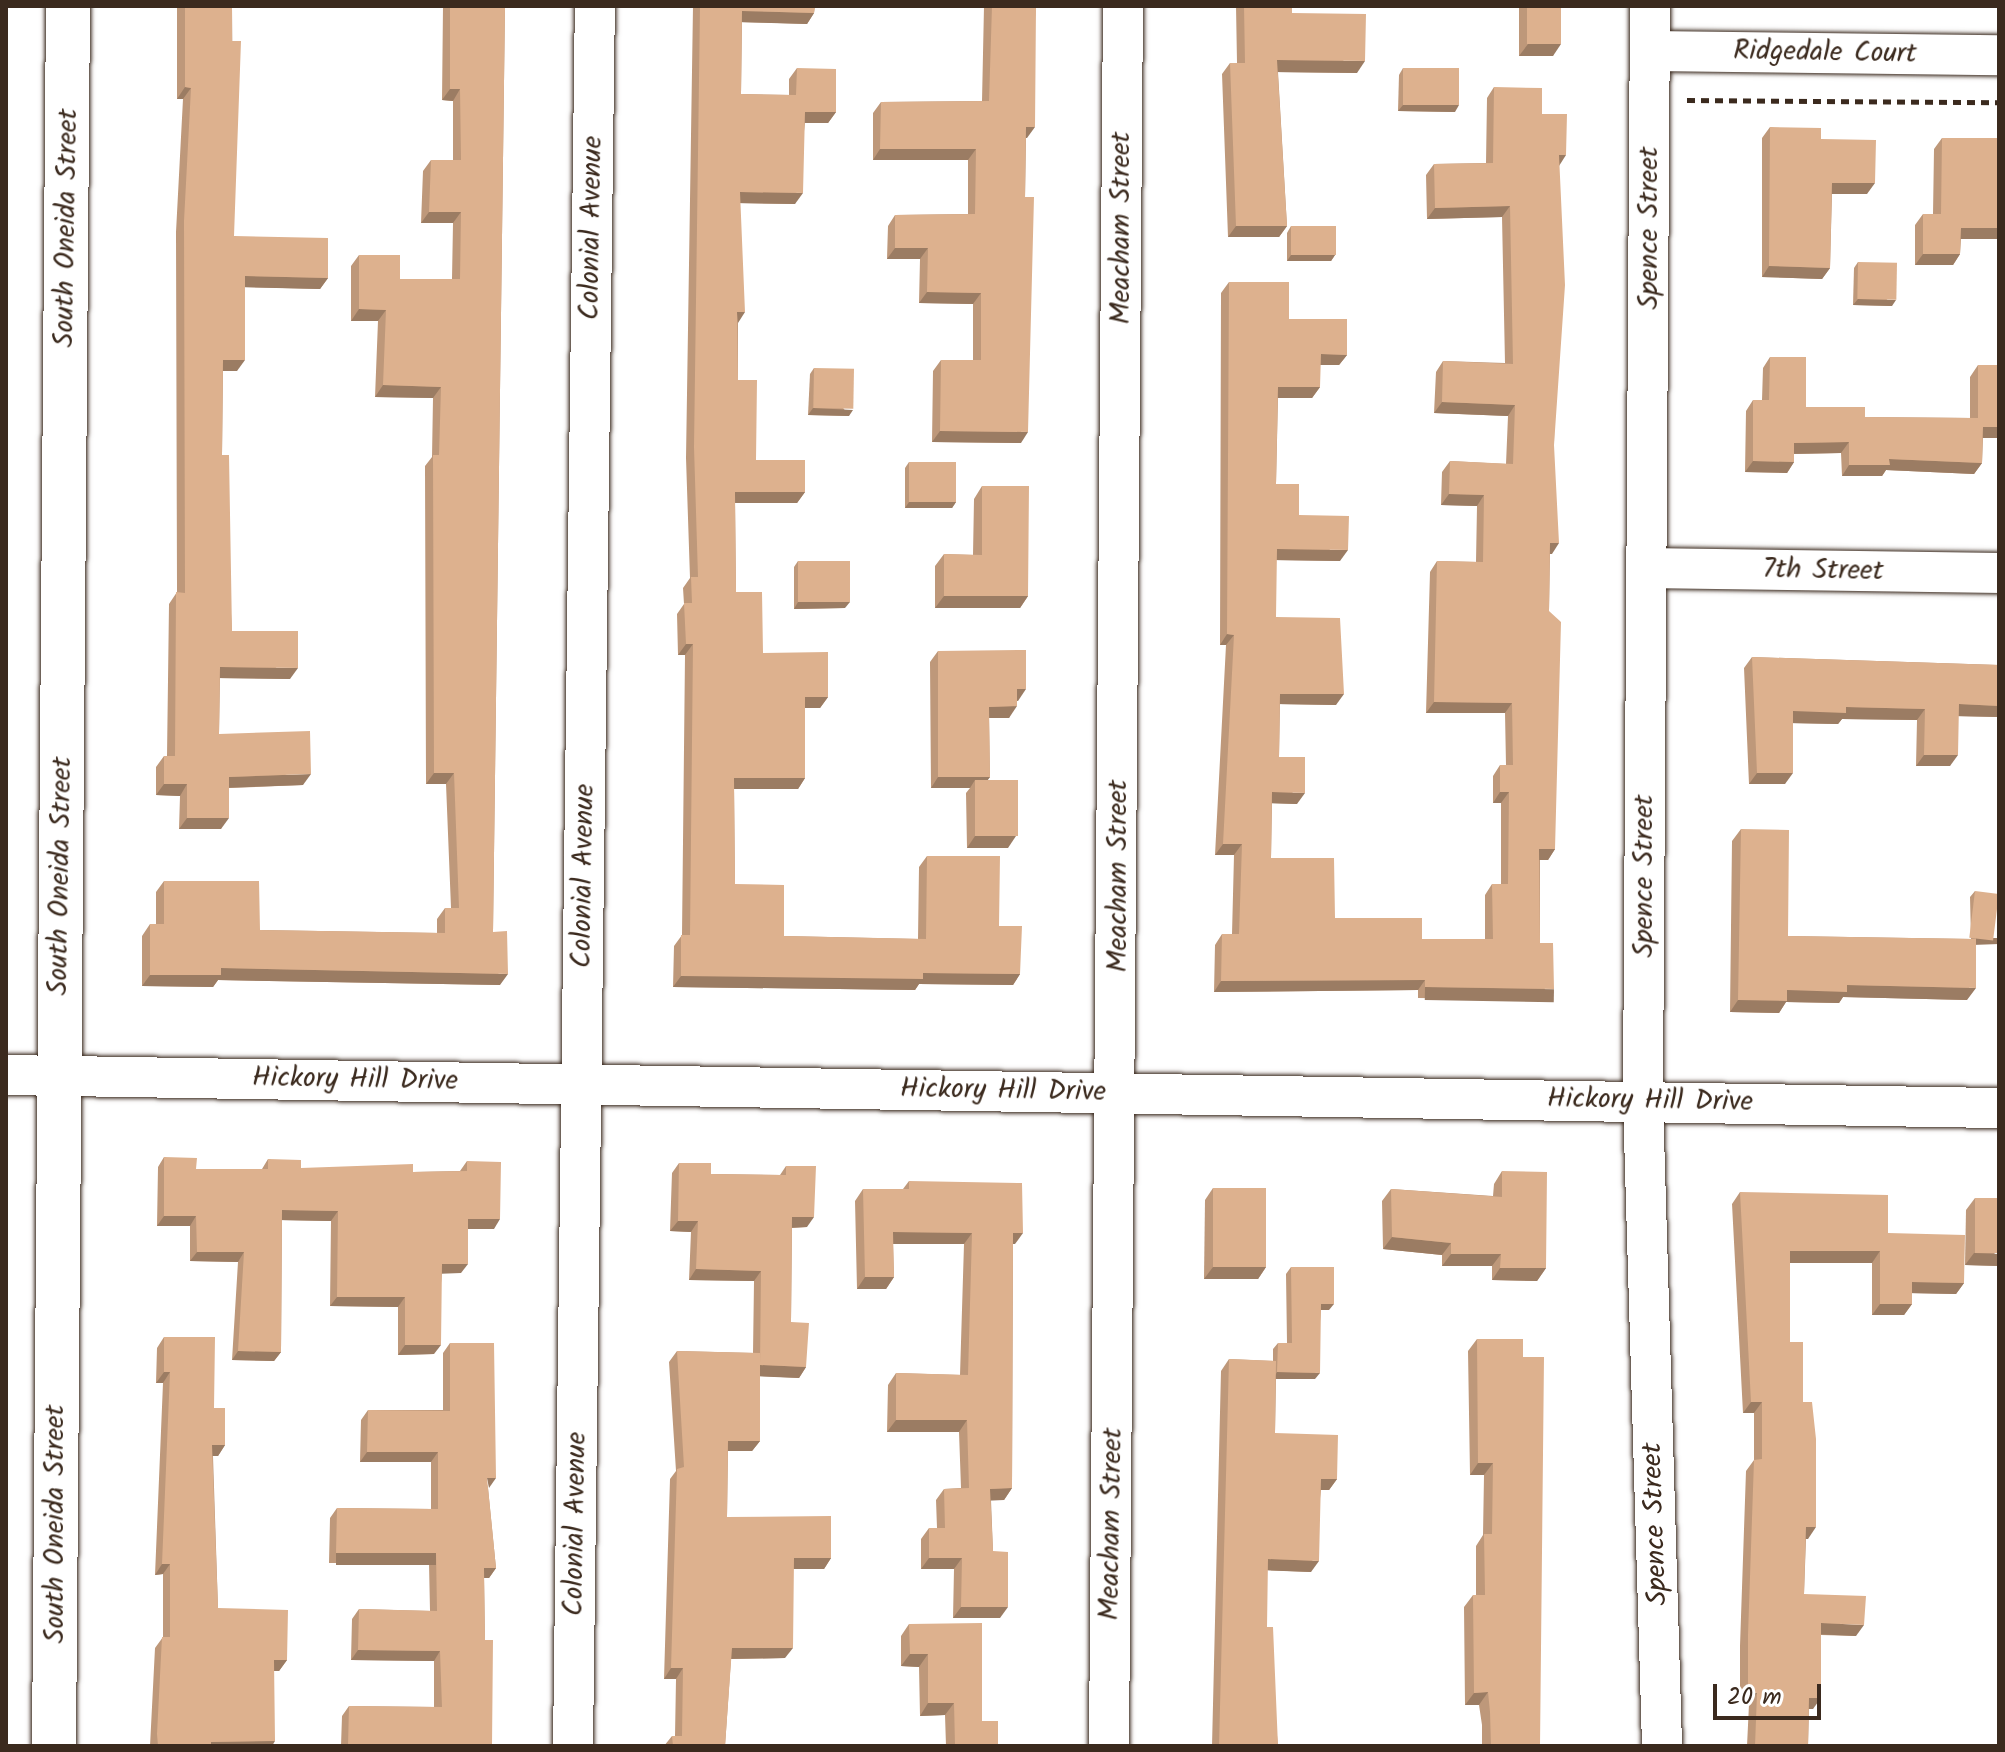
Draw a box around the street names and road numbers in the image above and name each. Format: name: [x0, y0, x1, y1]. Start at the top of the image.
street label: Ridgedale Court: [1733, 35, 1917, 71]
street label: South Oneida Street: [48, 108, 86, 348]
street label: Meacham Street: [1105, 132, 1139, 324]
street label: Colonial Avenue: [574, 136, 610, 320]
street label: Spence Street: [1633, 146, 1667, 310]
street label: 7th Street: [1762, 553, 1884, 589]
street label: South Oneida Street: [42, 756, 80, 996]
street label: Meacham Street: [1102, 780, 1136, 972]
street label: Colonial Avenue: [566, 784, 602, 968]
street label: Spence Street: [1628, 794, 1662, 958]
street label: Hickory Hill Drive: [252, 1061, 458, 1099]
street label: Hickory Hill Drive: [900, 1072, 1106, 1110]
street label: Hickory Hill Drive: [1547, 1082, 1753, 1120]
street label: South Oneida Street: [39, 1405, 73, 1643]
street label: Meacham Street: [1094, 1427, 1130, 1621]
street label: Colonial Avenue: [558, 1432, 594, 1616]
street label: Spence Street: [1636, 1442, 1676, 1606]

